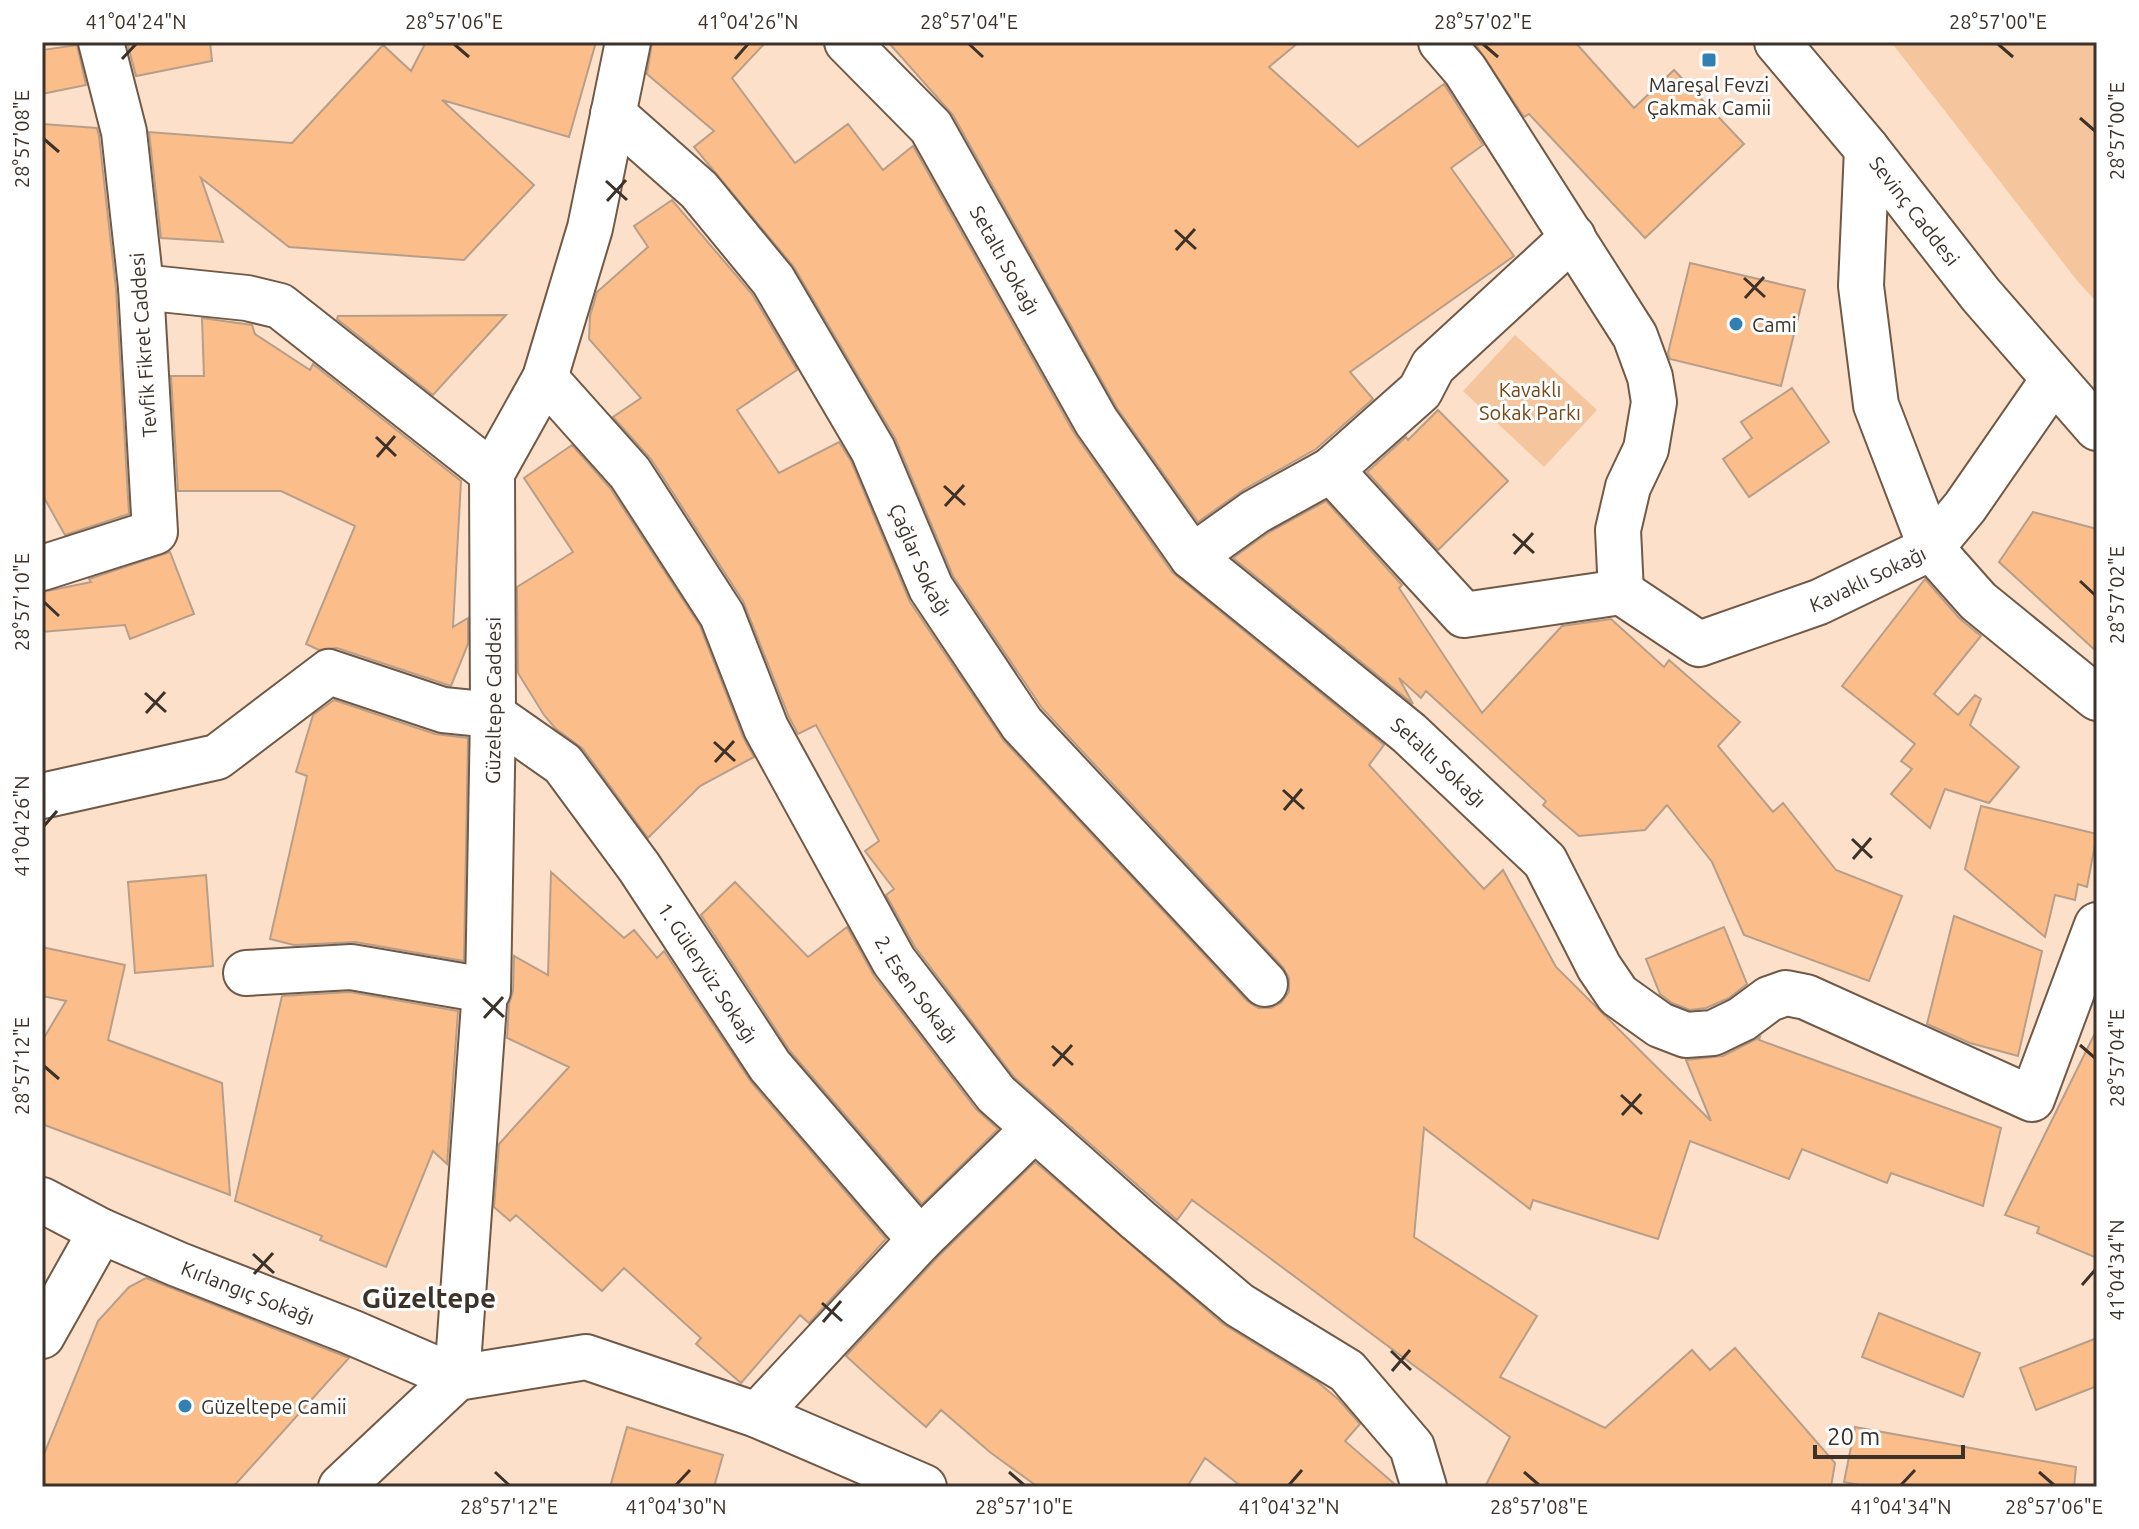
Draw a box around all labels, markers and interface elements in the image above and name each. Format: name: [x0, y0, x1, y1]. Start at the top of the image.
text: 41°04'24"N: [85, 10, 187, 33]
text: 28°57'06"E: [405, 10, 503, 33]
text: 41°04'26"N: [697, 10, 799, 33]
text: 28°57'04"E: [920, 10, 1018, 33]
text: 28°57'02"E: [1434, 10, 1532, 33]
text: 28°57'00"E: [1949, 10, 2047, 33]
marker: Mareşal Fevzi Çakmak Camii: [1700, 51, 1718, 69]
place label: Mareşal Fevzi Çakmak Camii: [1647, 73, 1771, 119]
text: 28°57'00"E: [2105, 82, 2128, 180]
text: 28°57'08"E: [10, 90, 33, 188]
street label: Sevinç Caddesi: [1865, 151, 1965, 270]
street label: Setaltı Sokağı: [966, 202, 1045, 318]
street label: Tevfik Fikret Caddesi: [125, 252, 161, 438]
place label: Cami: [1752, 313, 1797, 336]
marker: Cami: [1727, 315, 1745, 333]
park label: Kavaklı Sokak Parkı: [1479, 378, 1581, 424]
street label: Çağlar Sokağı: [885, 500, 957, 619]
street label: Kavaklı Sokağı: [1806, 541, 1929, 616]
text: 28°57'02"E: [2105, 546, 2128, 644]
text: 28°57'10"E: [10, 553, 33, 651]
street label: Güzeltepe Caddesi: [480, 617, 504, 784]
street label: Setaltı Sokağı: [1387, 712, 1491, 811]
text: 41°04'26"N: [10, 775, 33, 877]
street label: 1. Güleryüz Sokağı: [654, 898, 763, 1047]
street label: 2. Esen Sokağı: [871, 932, 964, 1047]
text: 28°57'04"E: [2105, 1009, 2128, 1107]
text: 28°57'12"E: [10, 1017, 33, 1115]
text: 41°04'34"N: [2105, 1219, 2128, 1321]
street label: Kırlangıç Sokağı: [178, 1255, 318, 1328]
district label: Güzeltepe: [362, 1282, 496, 1313]
place label: Güzeltepe Camii: [201, 1395, 347, 1418]
marker: Güzeltepe Camii: [176, 1397, 194, 1415]
scale bar: [1815, 1409, 1963, 1459]
text: 20 m: [1827, 1423, 1880, 1450]
text: 28°57'12"E: [460, 1495, 558, 1518]
text: 41°04'30"N: [625, 1495, 727, 1518]
text: 28°57'10"E: [975, 1495, 1073, 1518]
text: 41°04'32"N: [1238, 1495, 1340, 1518]
text: 28°57'08"E: [1490, 1495, 1588, 1518]
text: 41°04'34"N: [1850, 1495, 1952, 1518]
text: 28°57'06"E: [2005, 1495, 2103, 1518]

